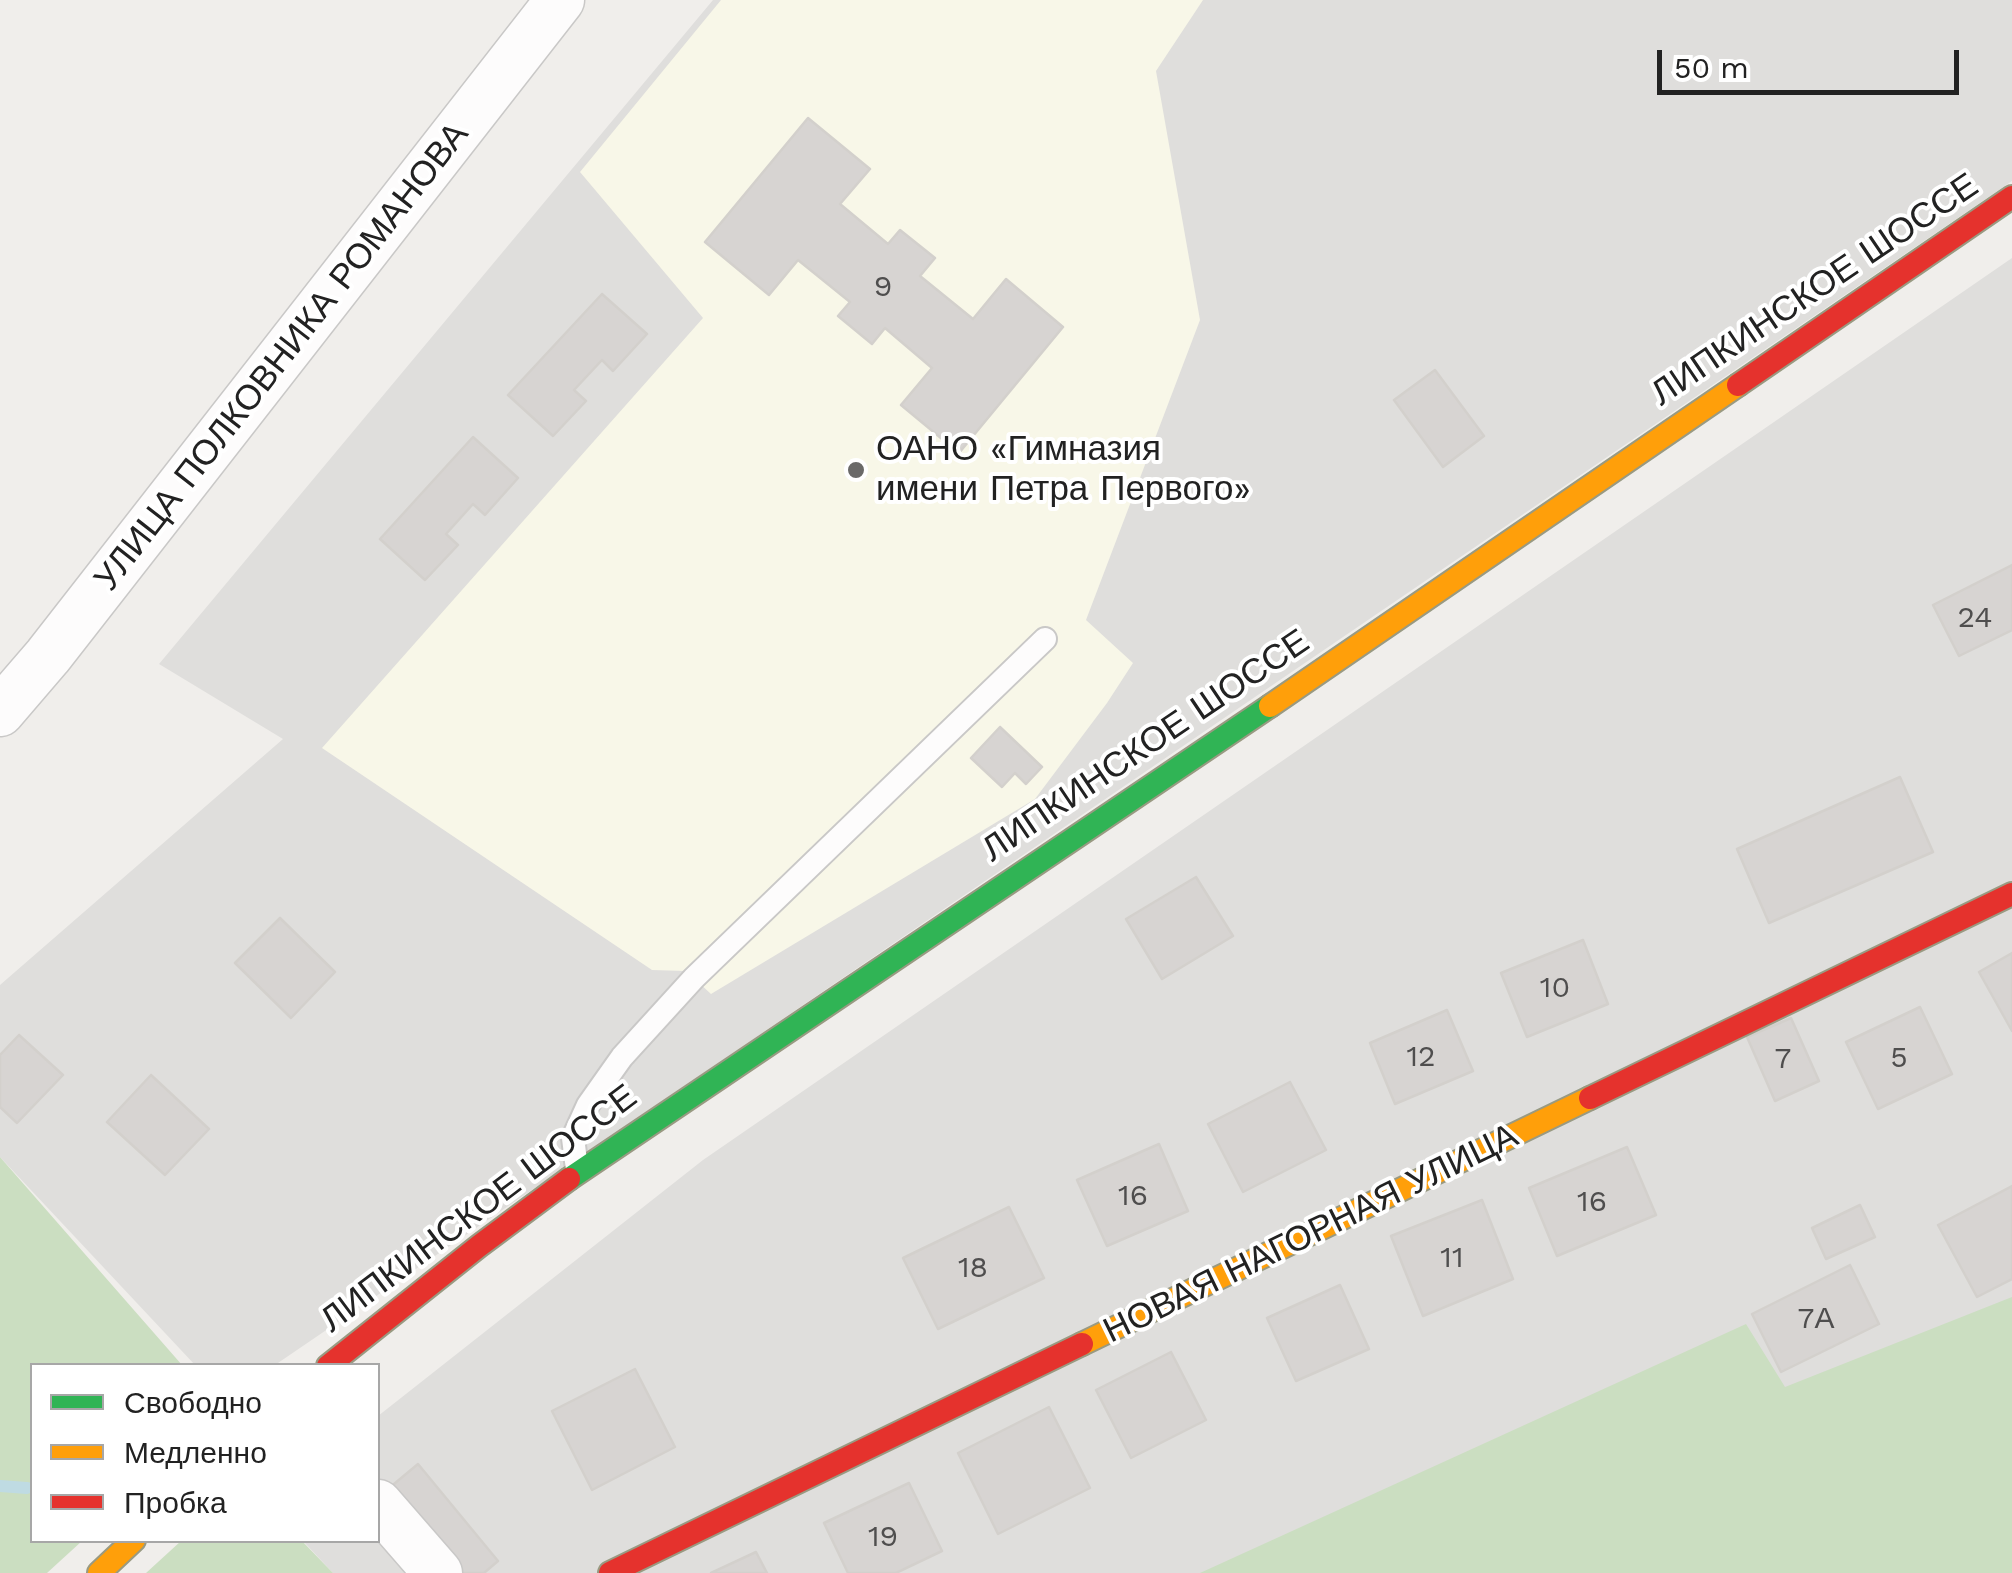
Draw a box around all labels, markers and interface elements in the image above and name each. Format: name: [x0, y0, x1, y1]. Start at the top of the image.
scale bar: [1662, 30, 1964, 92]
text: 50 m: [1674, 50, 1749, 85]
street label: УЛИЦА ПОЛКОВНИКА РОМАНОВА: [86, 115, 478, 599]
street label: ЛИПКИНСКОЕ ШОССЕ: [1644, 165, 1986, 415]
house number: 9: [874, 269, 892, 305]
place label: ОАНО «Гимназия имени Петра Первого»: [876, 429, 1251, 511]
marker: ОАНО «Гимназия имени Петра Первого»: [845, 459, 867, 481]
house number: 24: [1958, 600, 1992, 636]
street label: ЛИПКИНСКОЕ ШОССЕ: [975, 621, 1317, 871]
house number: 10: [1540, 970, 1570, 1006]
house number: 12: [1406, 1039, 1436, 1075]
house number: 5: [1890, 1040, 1908, 1076]
house number: 7: [1775, 1041, 1791, 1077]
street label: ЛИПКИНСКОЕ ШОССЕ: [313, 1076, 645, 1342]
street label: НОВАЯ НАГОРНАЯ УЛИЦА: [1097, 1115, 1525, 1353]
house number: 16: [1118, 1178, 1148, 1214]
house number: 16: [1577, 1184, 1607, 1220]
house number: 11: [1440, 1240, 1464, 1276]
house number: 18: [958, 1250, 988, 1286]
house number: 7А: [1798, 1301, 1834, 1337]
legend: [30, 1363, 380, 1543]
text: Свободно: [124, 1385, 262, 1420]
text: Медленно: [124, 1435, 267, 1470]
text: Пробка: [124, 1485, 227, 1520]
house number: 19: [868, 1519, 898, 1555]

